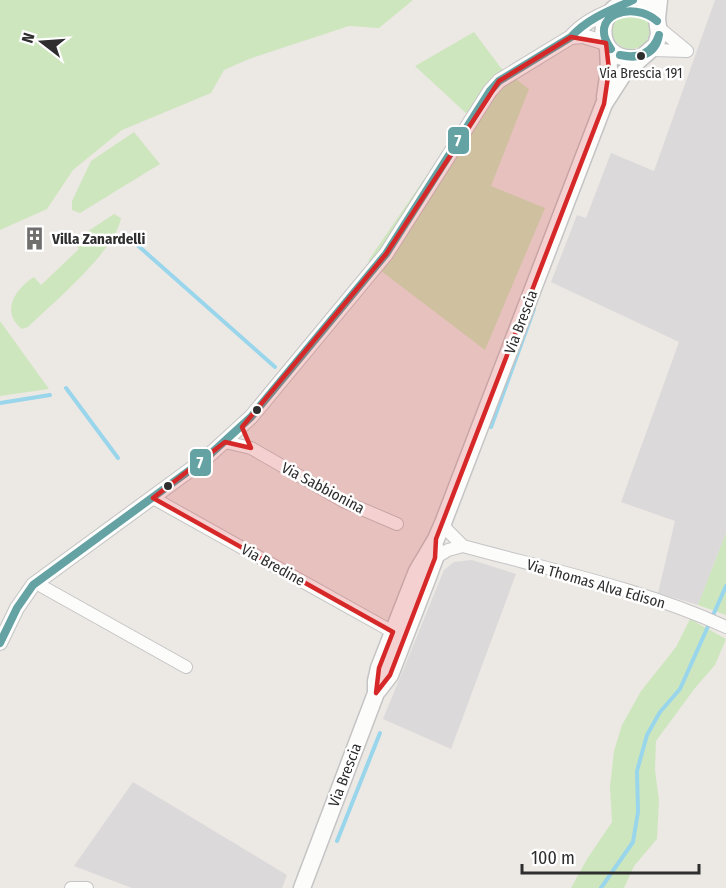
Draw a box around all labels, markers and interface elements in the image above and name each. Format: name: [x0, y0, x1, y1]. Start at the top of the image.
north arrow: [12, 12, 72, 72]
text: N: [18, 30, 39, 45]
marker: Via Brescia 191: [635, 50, 647, 62]
place label: Via Brescia 191: [599, 65, 683, 82]
line badge: 7: [447, 126, 470, 155]
text: 7: [455, 131, 462, 150]
building icon: Villa Zanardelli: [21, 226, 47, 252]
place label: Villa Zanardelli: [51, 230, 145, 248]
street label: Via Brescia: [501, 288, 541, 356]
unlabelled marker: [251, 404, 263, 416]
line badge: 7: [189, 448, 212, 477]
text: 7: [197, 453, 204, 472]
street label: Via Sabbionina: [278, 459, 368, 517]
unlabelled marker: [162, 480, 174, 492]
street label: Via Bredine: [238, 540, 308, 590]
street label: Via Thomas Alva Edison: [525, 556, 667, 612]
street label: Via Brescia: [325, 741, 365, 809]
scale bar: [522, 837, 699, 875]
text: 100 m: [531, 847, 575, 869]

